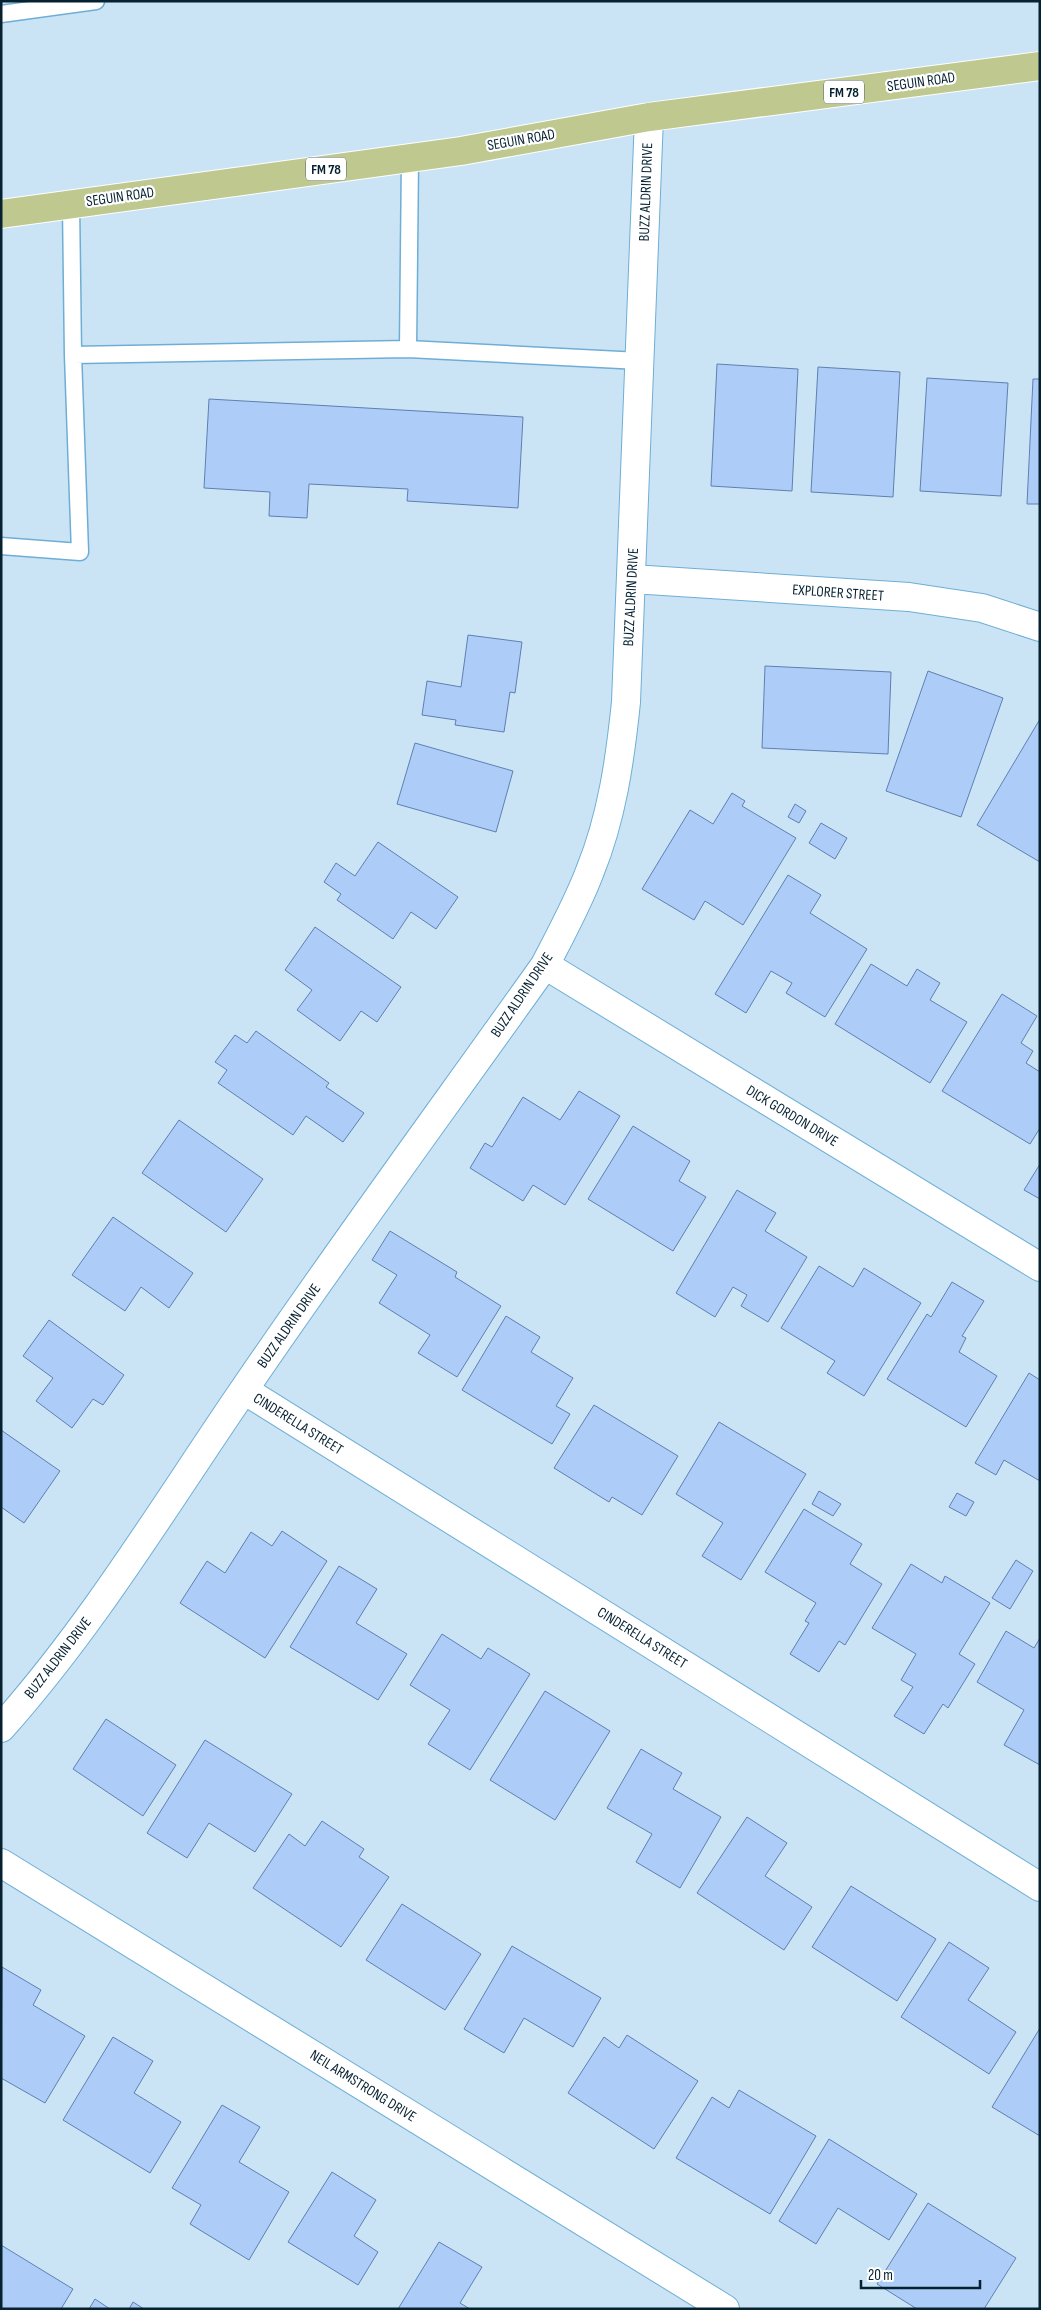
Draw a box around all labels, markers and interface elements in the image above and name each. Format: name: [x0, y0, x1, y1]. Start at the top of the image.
street label: SEGUIN ROAD: [886, 68, 956, 96]
road number: FM 78: [824, 80, 864, 104]
street label: SEGUIN ROAD: [486, 125, 556, 155]
street label: BUZZ ALDRIN DRIVE: [635, 142, 657, 242]
road number: FM 78: [306, 157, 346, 180]
street label: SEGUIN ROAD: [85, 183, 155, 211]
street label: BUZZ ALDRIN DRIVE: [619, 547, 643, 647]
street label: EXPLORER STREET: [792, 580, 884, 606]
street label: BUZZ ALDRIN DRIVE: [487, 949, 557, 1041]
street label: DICK GORDON DRIVE: [743, 1081, 841, 1151]
street label: BUZZ ALDRIN DRIVE: [253, 1280, 325, 1372]
street label: CINDERELLA STREET: [250, 1389, 346, 1459]
street label: CINDERELLA STREET: [594, 1603, 690, 1673]
street label: BUZZ ALDRIN DRIVE: [20, 1613, 96, 1703]
street label: NEIL ARMSTRONG DRIVE: [306, 2046, 420, 2126]
scale bar: [861, 2258, 980, 2290]
text: 20 m: [868, 2266, 893, 2285]

